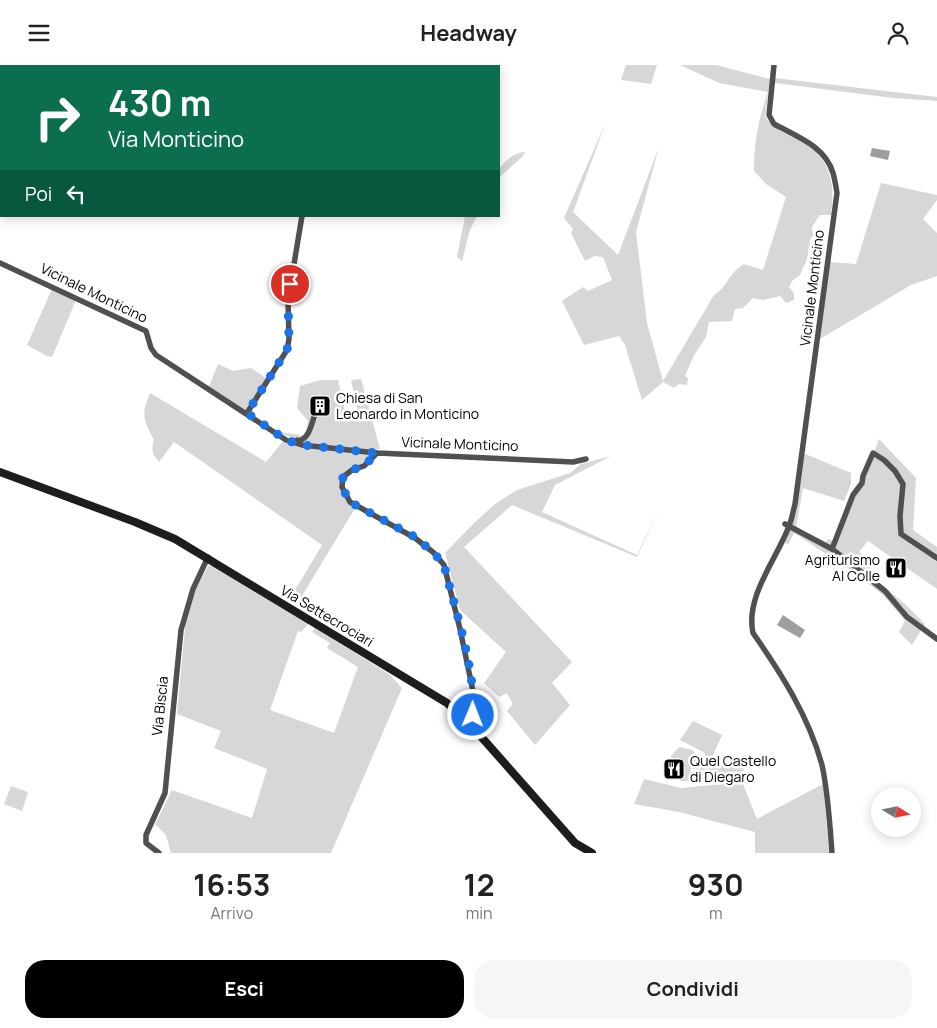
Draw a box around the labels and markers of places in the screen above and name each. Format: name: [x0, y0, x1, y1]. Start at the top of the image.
pin: [269, 263, 311, 305]
place label: Chiesa di San Leonardo in Monticino: [336, 388, 479, 423]
building icon: Chiesa di San Leonardo in Monticino: [308, 394, 332, 418]
place label: Agriturismo Al Colle: [805, 550, 880, 585]
restaurant icon: Agriturismo Al Colle: [884, 556, 908, 580]
place label: Quel Castello di Diegaro: [690, 751, 776, 786]
restaurant icon: Quel Castello di Diegaro: [662, 757, 686, 781]

